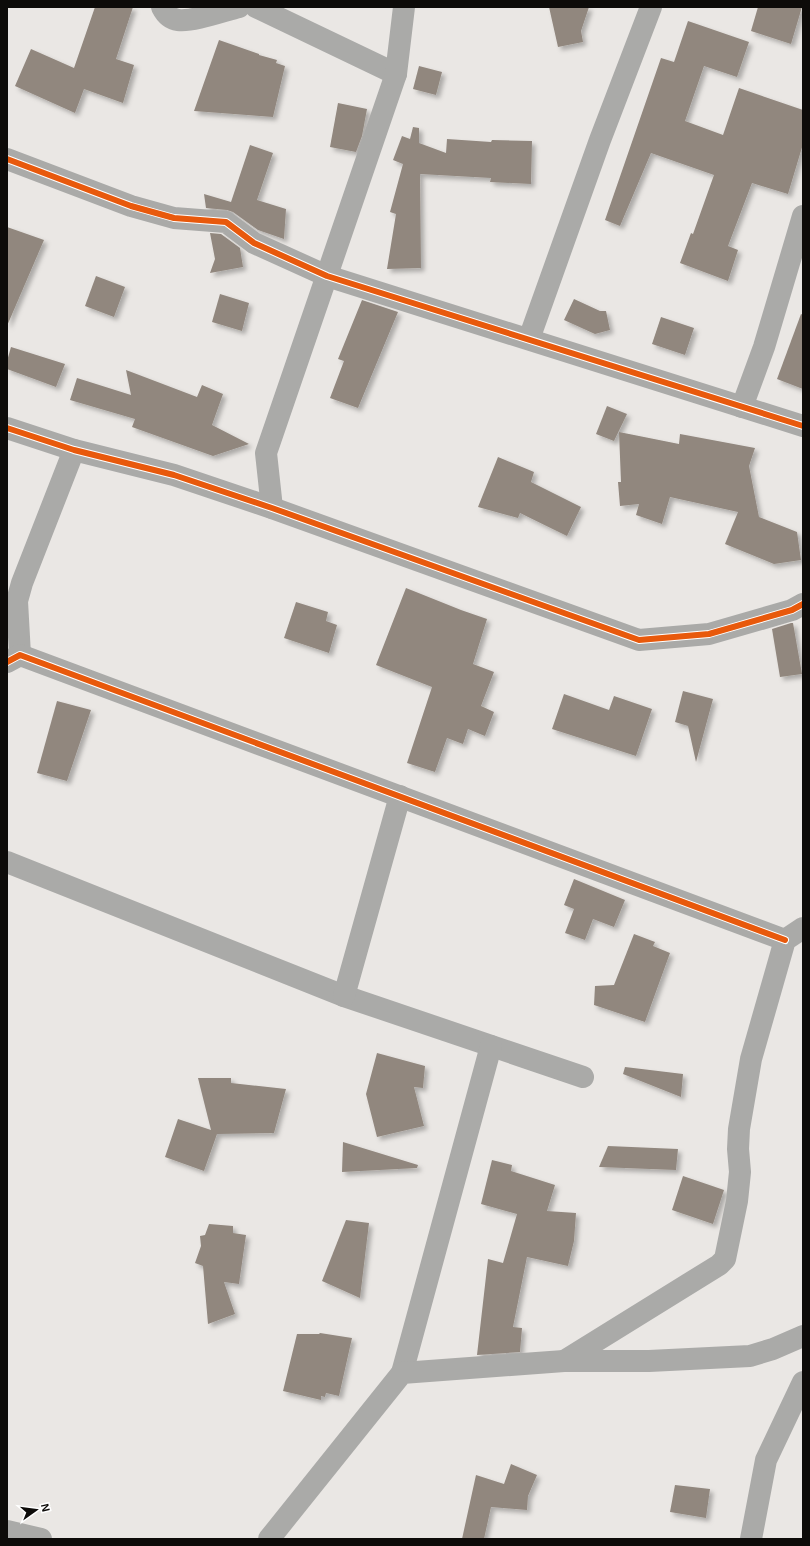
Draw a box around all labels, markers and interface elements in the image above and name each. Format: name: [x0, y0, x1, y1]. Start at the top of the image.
north arrow: [16, 1490, 56, 1530]
text: N: [39, 1502, 52, 1513]

